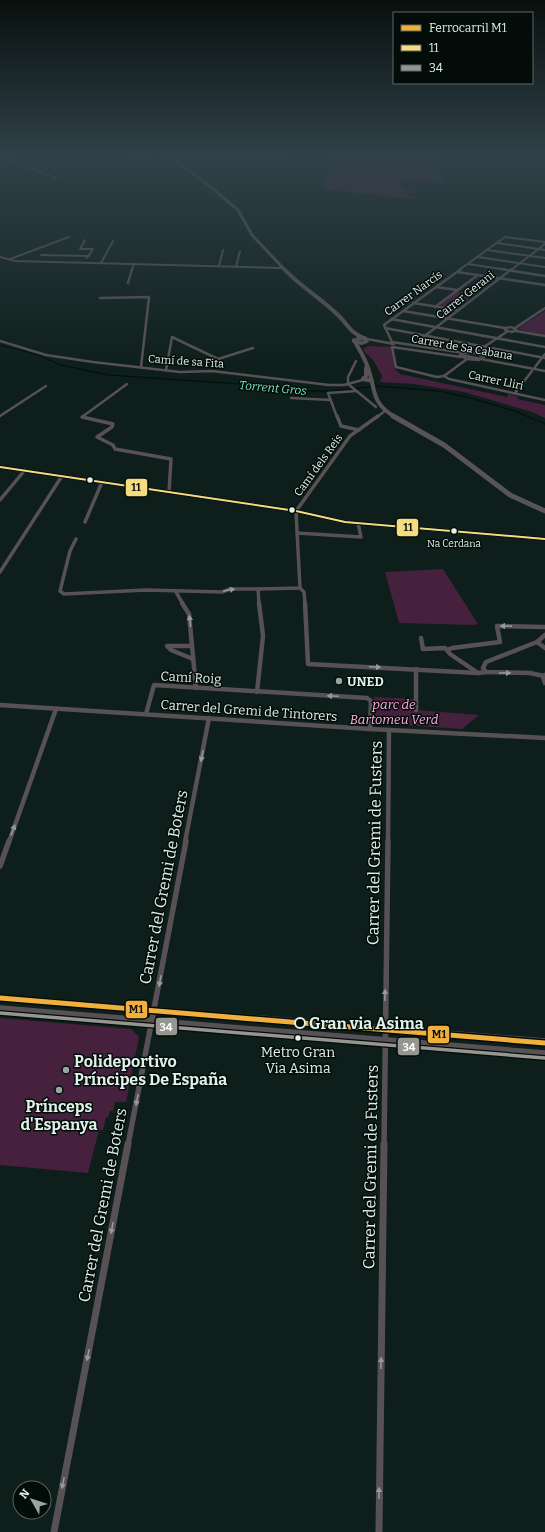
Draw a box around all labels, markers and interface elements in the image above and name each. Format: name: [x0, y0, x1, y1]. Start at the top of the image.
legend: [393, 12, 533, 84]
text: Ferrocarril M1: [429, 21, 507, 35]
text: 11: [429, 41, 439, 55]
text: 34: [429, 61, 443, 75]
street label: Carrer Narcís: [382, 268, 445, 319]
street label: Carrer Gerani: [434, 268, 498, 322]
street label: Carrer de Sa Cabana: [410, 332, 514, 363]
street label: Camí de sa Fita: [147, 352, 224, 371]
street label: Carrer Lliri: [467, 368, 525, 393]
water label: Torrent Gros: [239, 378, 308, 398]
street label: Camí dels Reis: [292, 432, 345, 499]
unlabelled marker: [85, 475, 95, 485]
line badge: 11: [125, 478, 148, 497]
text: 11: [131, 481, 141, 494]
unlabelled marker: [287, 505, 297, 515]
line badge: 11: [396, 518, 419, 537]
text: 11: [403, 521, 413, 534]
marker: Na Cerdana: [449, 526, 459, 536]
place label: Na Cerdana: [427, 538, 482, 550]
one-way arrow: [222, 587, 235, 593]
one-way arrow: [186, 615, 193, 627]
one-way arrow: [499, 623, 512, 629]
one-way arrow: [369, 664, 382, 670]
street label: Camí Roig: [160, 668, 222, 687]
one-way arrow: [499, 670, 512, 676]
place label: UNED: [347, 674, 384, 689]
marker: UNED: [334, 676, 344, 686]
one-way arrow: [327, 693, 339, 700]
street label: Carrer del Gremi de Tintorers: [160, 697, 338, 724]
park label: parc de Bartomeu Verd: [350, 697, 439, 727]
street label: Carrer del Gremi de Fusters: [363, 741, 386, 945]
one-way arrow: [198, 750, 204, 763]
street label: Carrer del Gremi de Boters: [135, 788, 192, 986]
one-way arrow: [11, 823, 17, 835]
one-way arrow: [156, 974, 162, 987]
one-way arrow: [382, 988, 388, 1001]
line badge: M1: [125, 1000, 148, 1019]
text: M1: [129, 1003, 143, 1016]
place label: Gran via Asima: [309, 1014, 424, 1033]
line badge: 34: [155, 1017, 178, 1036]
marker: Gran via Asima: [294, 1017, 306, 1029]
text: 34: [159, 1021, 173, 1034]
line badge: M1: [427, 1025, 450, 1044]
text: M1: [432, 1028, 446, 1041]
marker: Metro Gran Via Asima: [293, 1033, 303, 1043]
line badge: 34: [397, 1037, 420, 1056]
text: 34: [402, 1041, 416, 1054]
place label: Metro Gran Via Asima: [261, 1044, 335, 1077]
place label: Polideportivo Príncipes De España: [74, 1052, 227, 1089]
marker: Polideportivo Príncipes De España: [61, 1065, 71, 1075]
street label: Carrer del Gremi de Fusters: [359, 1065, 382, 1269]
marker: Prínceps d'Espanya: [54, 1085, 64, 1095]
one-way arrow: [133, 1094, 139, 1106]
place label: Prínceps d'Espanya: [21, 1097, 97, 1134]
street label: Carrer del Gremi de Boters: [74, 1106, 131, 1304]
one-way arrow: [109, 1222, 115, 1234]
one-way arrow: [84, 1349, 90, 1361]
one-way arrow: [378, 1356, 384, 1369]
one-way arrow: [60, 1477, 66, 1489]
north arrow: [12, 1480, 52, 1520]
text: N: [17, 1486, 33, 1501]
one-way arrow: [376, 1486, 382, 1499]

